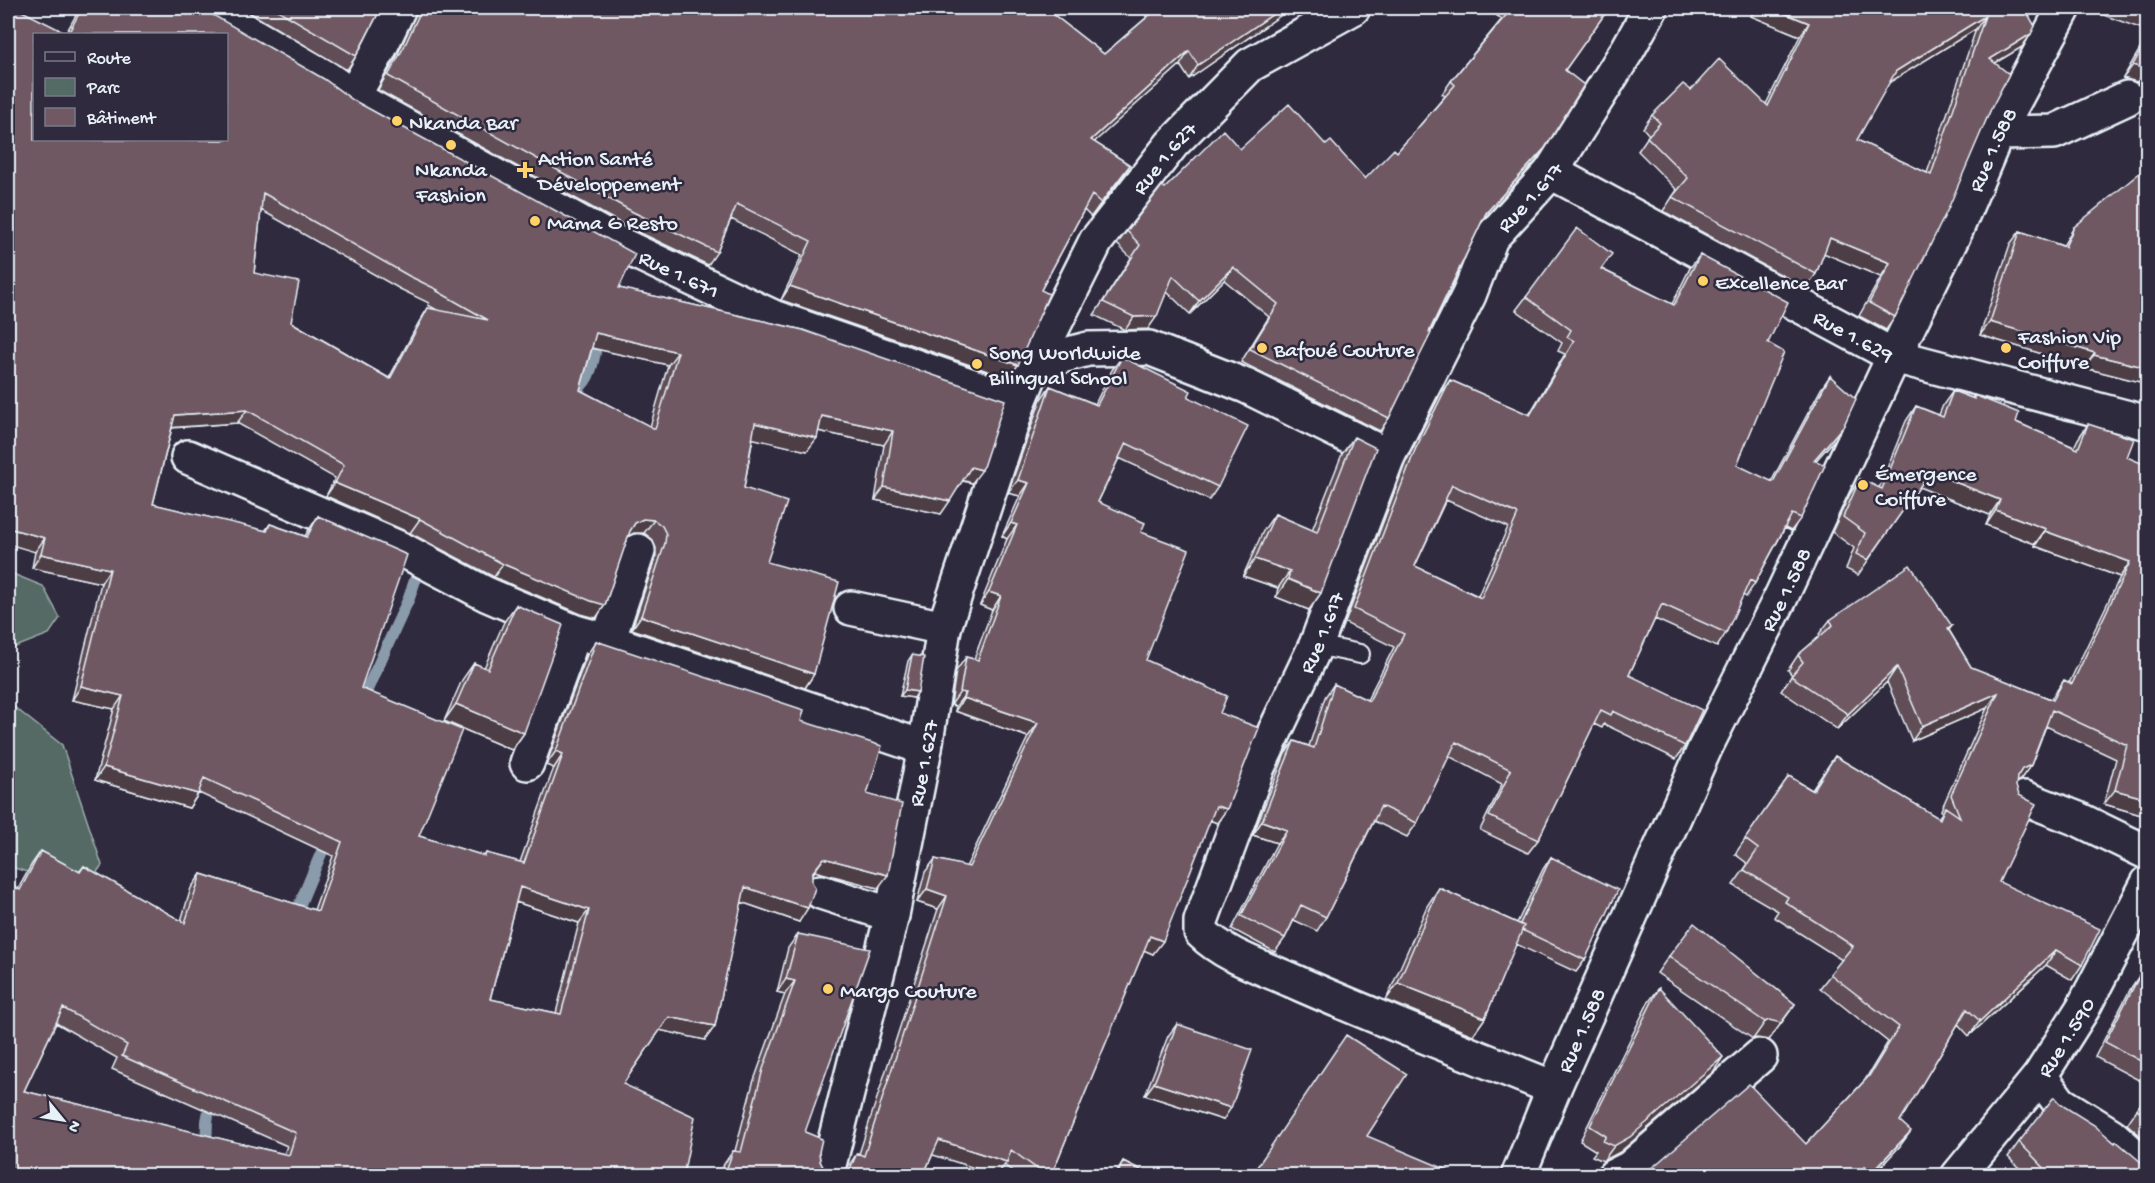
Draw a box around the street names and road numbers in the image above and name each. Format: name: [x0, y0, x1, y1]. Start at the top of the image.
street label: Rue 1.588: [1965, 104, 2025, 197]
street label: Rue 1.627: [1128, 117, 1204, 201]
street label: Rue 1.617: [1493, 158, 1571, 240]
street label: Rue 1.671: [634, 246, 722, 306]
street label: Rue 1.629: [1808, 306, 1897, 370]
street label: Rue 1.588: [1757, 544, 1819, 637]
street label: Rue 1.617: [1295, 588, 1352, 679]
street label: Rue 1.627: [905, 718, 946, 809]
street label: Rue 1.588: [1553, 985, 1614, 1078]
street label: Rue 1.590: [2033, 994, 2103, 1083]

